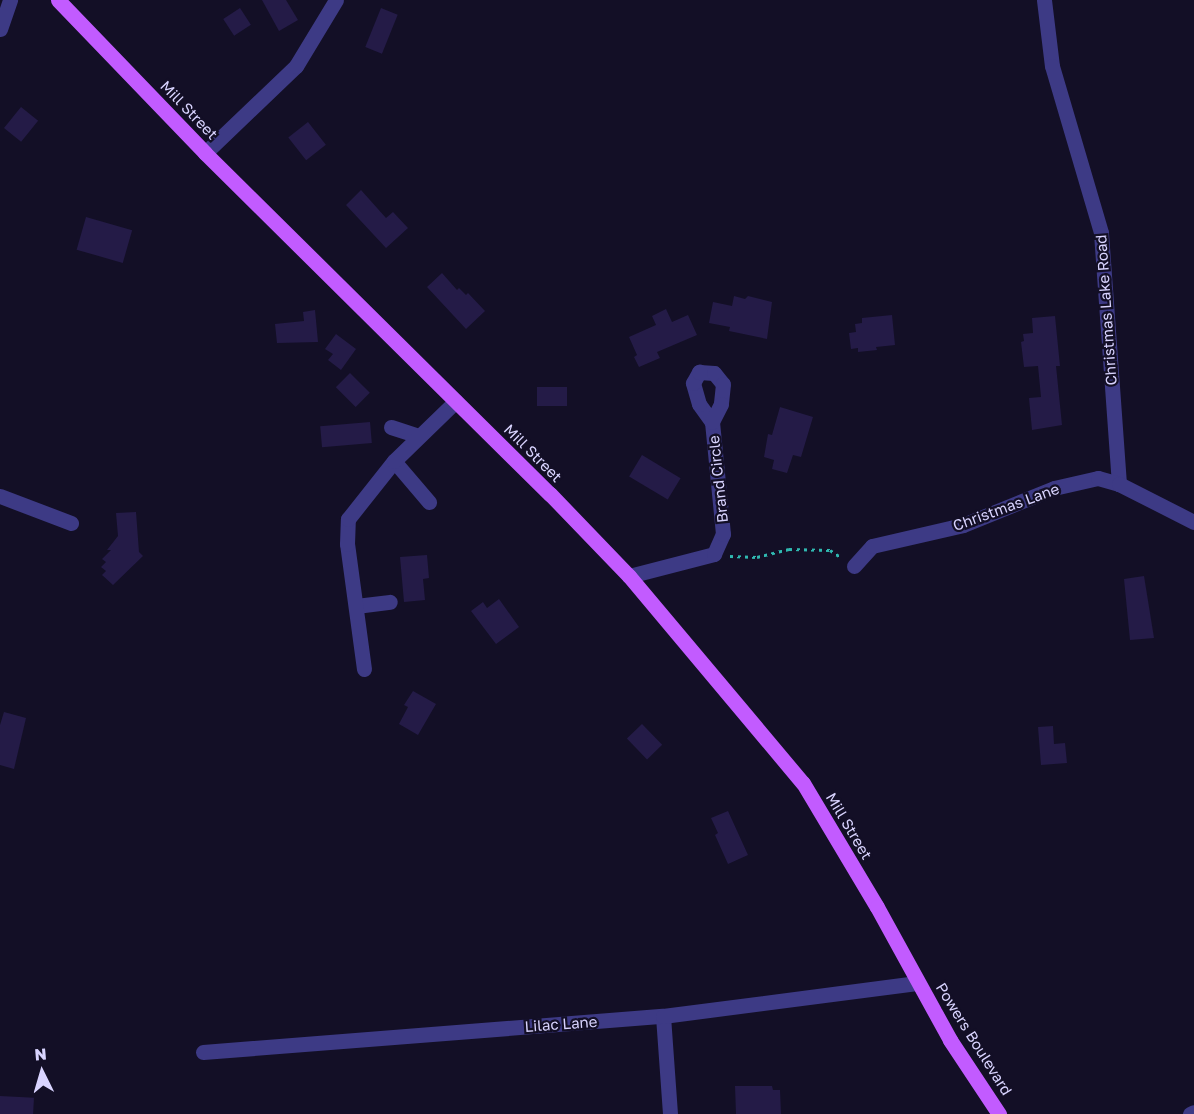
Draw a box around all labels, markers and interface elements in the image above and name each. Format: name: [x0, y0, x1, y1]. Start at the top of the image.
street label: Mill Street: [157, 77, 221, 143]
street label: Christmas Lake Road: [1092, 234, 1120, 386]
street label: Mill Street: [500, 420, 566, 486]
street label: Brand Circle: [704, 434, 732, 524]
street label: Christmas Lane: [950, 479, 1062, 535]
street label: Mill Street: [822, 789, 876, 863]
street label: Powers Boulevard: [932, 979, 1016, 1099]
street label: Lilac Lane: [524, 1012, 598, 1036]
north arrow: [12, 1042, 72, 1102]
text: N: [33, 1044, 47, 1065]

